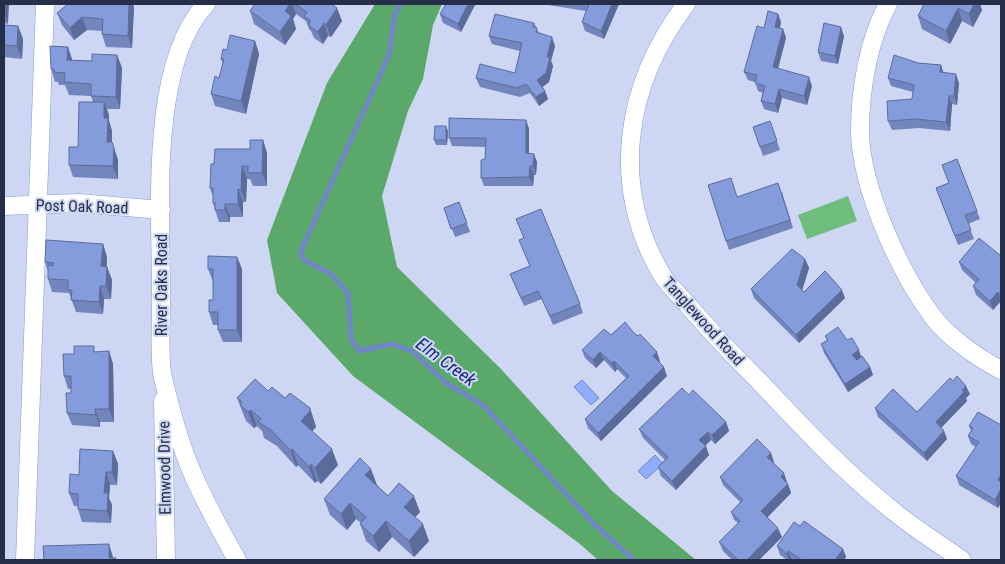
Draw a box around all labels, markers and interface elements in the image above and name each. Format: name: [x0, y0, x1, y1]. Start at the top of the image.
street label: Post Oak Road: [35, 195, 129, 218]
street label: River Oaks Road: [152, 234, 171, 336]
street label: Tanglewood Road: [659, 273, 748, 369]
water label: Elm Creek: [412, 333, 481, 391]
street label: Elmwood Drive: [154, 421, 175, 515]

